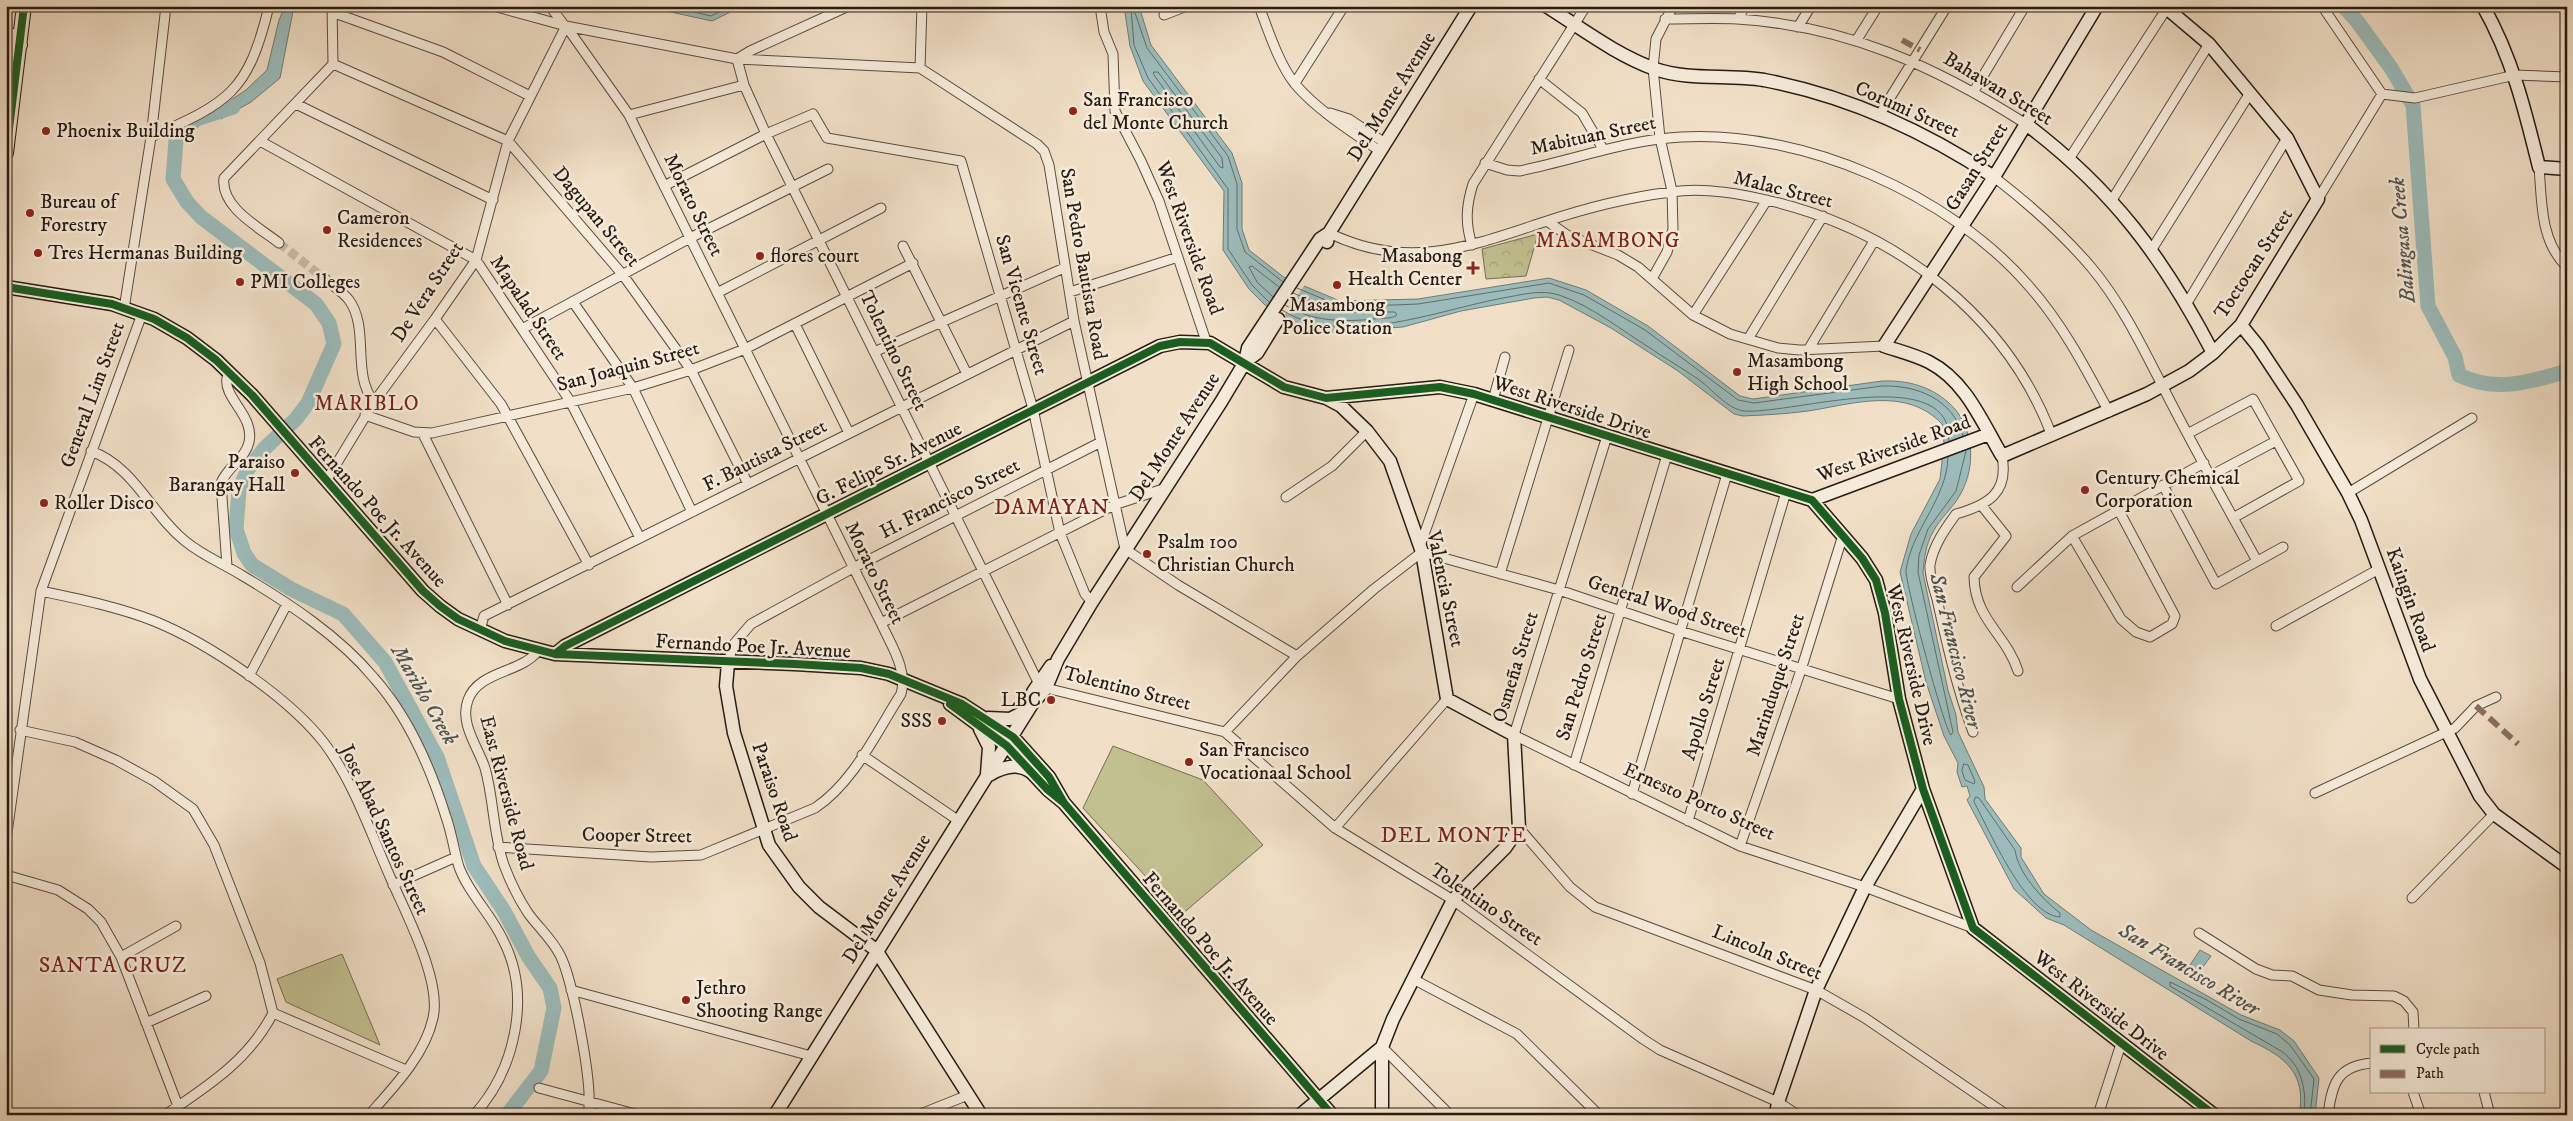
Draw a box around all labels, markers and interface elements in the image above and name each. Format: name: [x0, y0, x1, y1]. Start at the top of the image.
street label: Del Monte Avenue: [1342, 28, 1442, 166]
street label: Bahawan Street: [1939, 47, 2057, 131]
street label: Corumi Street: [1851, 76, 1963, 144]
place label: San Francisco del Monte Church: [1083, 88, 1229, 136]
marker: San Francisco del Monte Church: [1067, 105, 1079, 117]
street label: Mabituan Street: [1528, 110, 1658, 162]
street label: Gasan Street: [1940, 118, 2014, 216]
place label: Phoenix Building: [56, 119, 195, 144]
marker: Phoenix Building: [40, 125, 52, 137]
street label: Morato Street: [657, 149, 729, 261]
street label: West Riverside Road: [1149, 157, 1228, 318]
street label: Dagupan Street: [547, 162, 645, 272]
street label: San Pedro Bautista Road: [1054, 166, 1112, 362]
street label: Malac Street: [1731, 166, 1835, 214]
water label: Balingasa Creek: [2385, 176, 2422, 305]
place label: Bureau of Forestry: [40, 190, 120, 238]
street label: Toctocan Street: [2209, 204, 2299, 324]
place label: Cameron Residences: [337, 206, 423, 254]
marker: Bureau of Forestry: [24, 207, 36, 219]
marker: Cameron Residences: [321, 224, 333, 236]
district label: MASAMBONG: [1536, 228, 1680, 254]
street label: San Vicente Street: [989, 232, 1053, 378]
street label: De Vera Street: [386, 237, 470, 347]
place label: Tres Hermanas Building: [48, 241, 243, 266]
place label: flores court: [770, 244, 859, 269]
place label: Masabong Health Center: [1348, 244, 1463, 292]
marker: Tres Hermanas Building: [32, 247, 44, 259]
marker: flores court: [754, 250, 766, 262]
street label: Mapalad Street: [484, 251, 572, 365]
marker: Masabong Health Center: [1466, 261, 1480, 275]
place label: PMI Colleges: [250, 270, 361, 295]
marker: PMI Colleges: [234, 276, 246, 288]
marker: Masambong Police Station: [1331, 279, 1343, 291]
street label: Tolentino Street: [853, 287, 933, 415]
place label: Masambong Police Station: [1282, 293, 1393, 341]
street label: General Lim Street: [55, 319, 131, 471]
street label: San Joaquin Street: [554, 336, 702, 398]
place label: Masambong High School: [1747, 349, 1848, 397]
marker: Masambong High School: [1731, 366, 1743, 378]
street label: Del Monte Avenue: [1124, 368, 1226, 506]
street label: West Riverside Drive: [1489, 370, 1654, 445]
district label: MARIBLO: [314, 391, 420, 417]
street label: West Riverside Road: [1813, 410, 1974, 489]
street label: F. Bautista Street: [699, 414, 831, 498]
street label: G. Felipe Sr. Avenue: [812, 416, 966, 512]
street label: Fernando Poe Jr. Avenue: [302, 431, 452, 593]
place label: Paraiso Barangay Hall: [168, 450, 285, 498]
street label: H. Francisco Street: [876, 453, 1024, 545]
place label: Century Chemical Corporation: [2095, 466, 2240, 514]
marker: Paraiso Barangay Hall: [289, 467, 301, 479]
marker: Century Chemical Corporation: [2079, 484, 2091, 496]
place label: Roller Disco: [54, 491, 154, 516]
district label: DAMAYAN: [994, 494, 1110, 521]
marker: Roller Disco: [38, 497, 50, 509]
street label: Morato Street: [838, 517, 910, 629]
street label: Valencia Street: [1420, 528, 1470, 649]
place label: Psalm 100 Christian Church: [1157, 530, 1295, 578]
street label: Kaingin Road: [2380, 544, 2440, 656]
marker: Psalm 100 Christian Church: [1141, 548, 1153, 560]
street label: General Wood Street: [1584, 570, 1750, 644]
water label: San Francisco River: [1923, 570, 1987, 733]
street label: West Riverside Drive: [1880, 581, 1942, 748]
street label: Osmeña Street: [1487, 609, 1545, 725]
street label: San Pedro Street: [1551, 610, 1613, 744]
street label: Marinduque Street: [1741, 610, 1811, 760]
street label: Fernando Poe Jr. Avenue: [655, 629, 851, 665]
water label: Mariblo Creek: [384, 639, 463, 750]
street label: Apollo Street: [1677, 655, 1731, 763]
street label: Tolentino Street: [1061, 661, 1193, 717]
place label: LBC: [1001, 688, 1041, 713]
marker: LBC: [1045, 694, 1057, 706]
place label: SSS: [901, 709, 932, 734]
street label: East Riverside Road: [473, 713, 539, 873]
marker: SSS: [936, 715, 948, 727]
place label: San Francisco Vocationaal School: [1198, 738, 1351, 786]
street label: Jose Abad Santos Street: [333, 739, 434, 919]
street label: Paraiso Road: [745, 739, 803, 845]
marker: San Francisco Vocationaal School: [1183, 756, 1195, 768]
street label: Ernesto Porto Street: [1619, 757, 1779, 847]
district label: DEL MONTE: [1381, 822, 1527, 849]
street label: Cooper Street: [582, 823, 692, 849]
street label: Del Monte Avenue: [837, 830, 937, 968]
street label: Tolentino Street: [1425, 858, 1547, 952]
street label: Fernando Poe Jr. Avenue: [1136, 867, 1284, 1031]
water label: San Francisco River: [2113, 917, 2265, 1023]
street label: Lincoln Street: [1708, 920, 1826, 986]
street label: West Riverside Drive: [2028, 945, 2174, 1067]
district label: SANTA CRUZ: [39, 952, 187, 979]
place label: Jethro Shooting Range: [694, 976, 823, 1024]
marker: Jethro Shooting Range: [680, 994, 692, 1006]
legend: [2370, 1028, 2546, 1094]
text: Cycle path: [2416, 1040, 2480, 1059]
text: Path: [2416, 1064, 2444, 1083]

